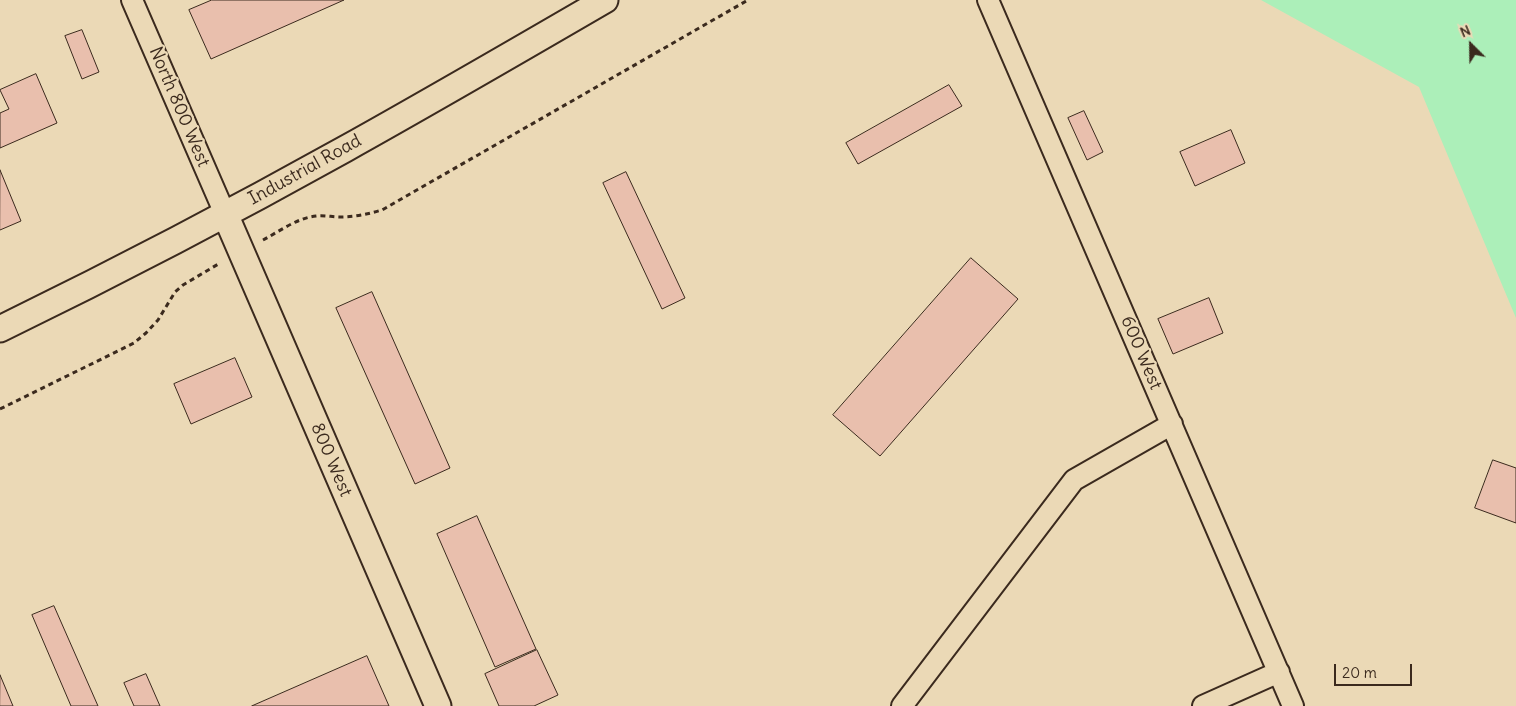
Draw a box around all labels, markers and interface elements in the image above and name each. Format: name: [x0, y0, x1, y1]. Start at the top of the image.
north arrow: [1446, 20, 1496, 70]
text: N: [1457, 21, 1473, 41]
street label: North 800 West: [144, 44, 214, 170]
street label: Industrial Road: [245, 130, 365, 210]
street label: 600 West: [1116, 313, 1166, 393]
street label: 800 West: [306, 420, 356, 500]
scale bar: [1336, 654, 1414, 686]
text: 20 m: [1342, 663, 1377, 682]

